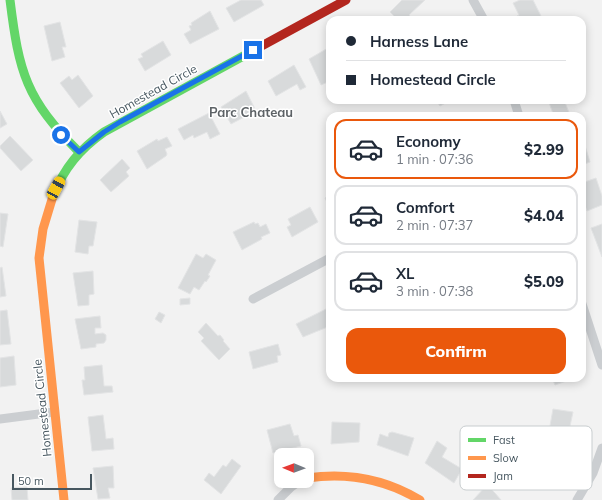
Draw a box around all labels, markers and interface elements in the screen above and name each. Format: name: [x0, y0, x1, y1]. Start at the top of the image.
text: Harness Lane: [370, 32, 468, 51]
route end: [244, 41, 262, 59]
street label: Homestead Circle: [107, 61, 199, 121]
text: Homestead Circle: [370, 70, 496, 89]
district label: Parc Chateau: [209, 104, 293, 120]
route start: [52, 126, 70, 144]
icon: car: [348, 131, 384, 167]
text: Economy: [396, 132, 461, 151]
text: $2.99: [524, 140, 564, 159]
text: 1 min · 07:36: [396, 151, 473, 167]
car: [45, 175, 67, 201]
icon: car: [348, 197, 384, 233]
text: Comfort: [396, 198, 454, 217]
text: $4.04: [524, 206, 564, 225]
text: 2 min · 07:37: [396, 217, 473, 233]
icon: car: [348, 263, 384, 299]
text: XL: [396, 264, 414, 283]
text: $5.09: [524, 272, 564, 291]
text: 3 min · 07:38: [396, 283, 473, 299]
button: Confirm: [346, 328, 566, 374]
street label: Homestead Circle: [29, 359, 55, 457]
legend: [460, 426, 592, 490]
text: Fast: [493, 433, 515, 447]
north arrow: [274, 448, 314, 488]
map controls: [274, 448, 314, 488]
text: Slow: [493, 451, 519, 465]
text: Jam: [493, 469, 513, 483]
scale bar: [12, 472, 92, 491]
text: 50 m: [18, 474, 44, 488]

